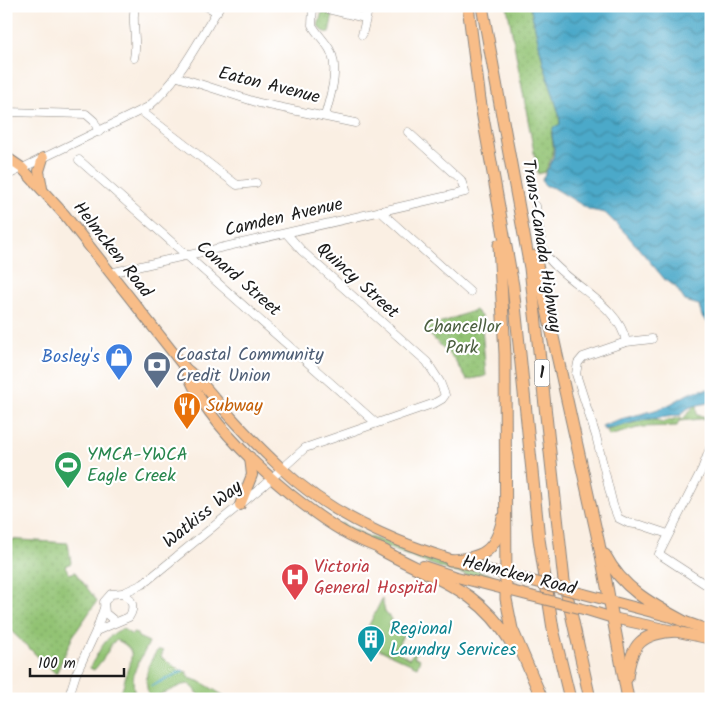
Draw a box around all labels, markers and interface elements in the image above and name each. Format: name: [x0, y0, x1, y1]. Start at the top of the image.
street label: Eaton Avenue: [215, 59, 323, 113]
street label: Trans-Canada Highway: [513, 157, 569, 335]
street label: Camden Avenue: [222, 190, 346, 246]
street label: Helmcken Road: [65, 195, 160, 306]
street label: Conard Street: [189, 234, 288, 325]
street label: Quincy Street: [309, 236, 406, 327]
park label: Chancellor Park: [423, 313, 502, 363]
place label: Coastal Community Credit Union: [176, 341, 324, 391]
shop icon: Bosley's: [104, 342, 134, 381]
place label: Bosley's: [41, 343, 100, 372]
bank icon: Coastal Community Credit Union: [142, 350, 172, 389]
road number: 1: [534, 359, 550, 386]
restaurant icon: Subway: [172, 391, 202, 430]
place label: Subway: [206, 392, 263, 421]
place label: YMCA-YWCA Eagle Creek: [87, 441, 188, 491]
sports icon: YMCA-YWCA Eagle Creek: [53, 450, 83, 489]
street label: Watkiss Way: [157, 473, 250, 556]
street label: Helmcken Road: [459, 548, 580, 604]
place label: Victoria General Hospital: [314, 553, 438, 603]
hospital icon: Victoria General Hospital: [280, 562, 310, 601]
place label: Regional Laundry Services: [390, 615, 517, 665]
building icon: Regional Laundry Services: [356, 624, 386, 663]
scale bar: [30, 645, 124, 677]
text: 100 m: [38, 652, 76, 676]

